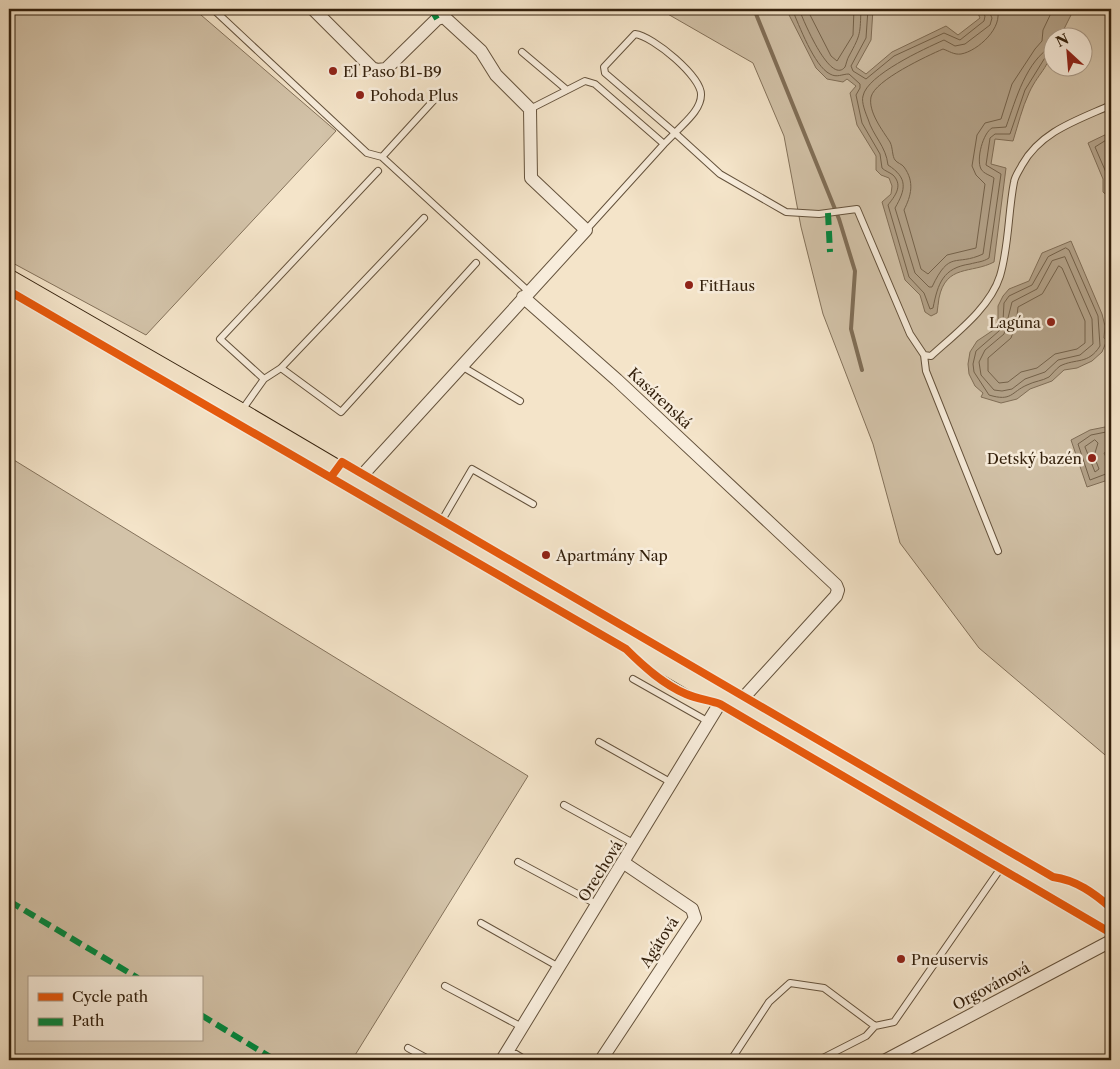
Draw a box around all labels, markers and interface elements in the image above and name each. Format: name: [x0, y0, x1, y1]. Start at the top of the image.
north arrow: [1042, 28, 1092, 78]
text: N: [1053, 30, 1072, 51]
place label: El Paso B1-B9: [343, 62, 442, 81]
marker: El Paso B1-B9: [327, 65, 339, 77]
place label: Pohoda Plus: [370, 86, 458, 105]
marker: Pohoda Plus: [354, 89, 366, 101]
place label: FitHaus: [699, 276, 755, 295]
marker: FitHaus: [683, 279, 695, 291]
place label: Lagúna: [989, 313, 1041, 332]
marker: Lagúna: [1045, 316, 1057, 328]
street label: Kasárenská: [624, 364, 696, 433]
place label: Detský bazén: [987, 449, 1083, 468]
marker: Detský bazén: [1086, 452, 1098, 464]
place label: Apartmány Nap: [555, 546, 668, 565]
marker: Apartmány Nap: [540, 549, 552, 561]
street label: Orechová: [574, 837, 626, 905]
street label: Agátová: [635, 913, 682, 972]
place label: Pneuservis: [911, 950, 988, 969]
marker: Pneuservis: [895, 953, 907, 965]
street label: Orgovánová: [949, 958, 1033, 1014]
legend: [28, 976, 202, 1042]
text: Cycle path: [72, 987, 149, 1006]
text: Path: [72, 1011, 105, 1030]

